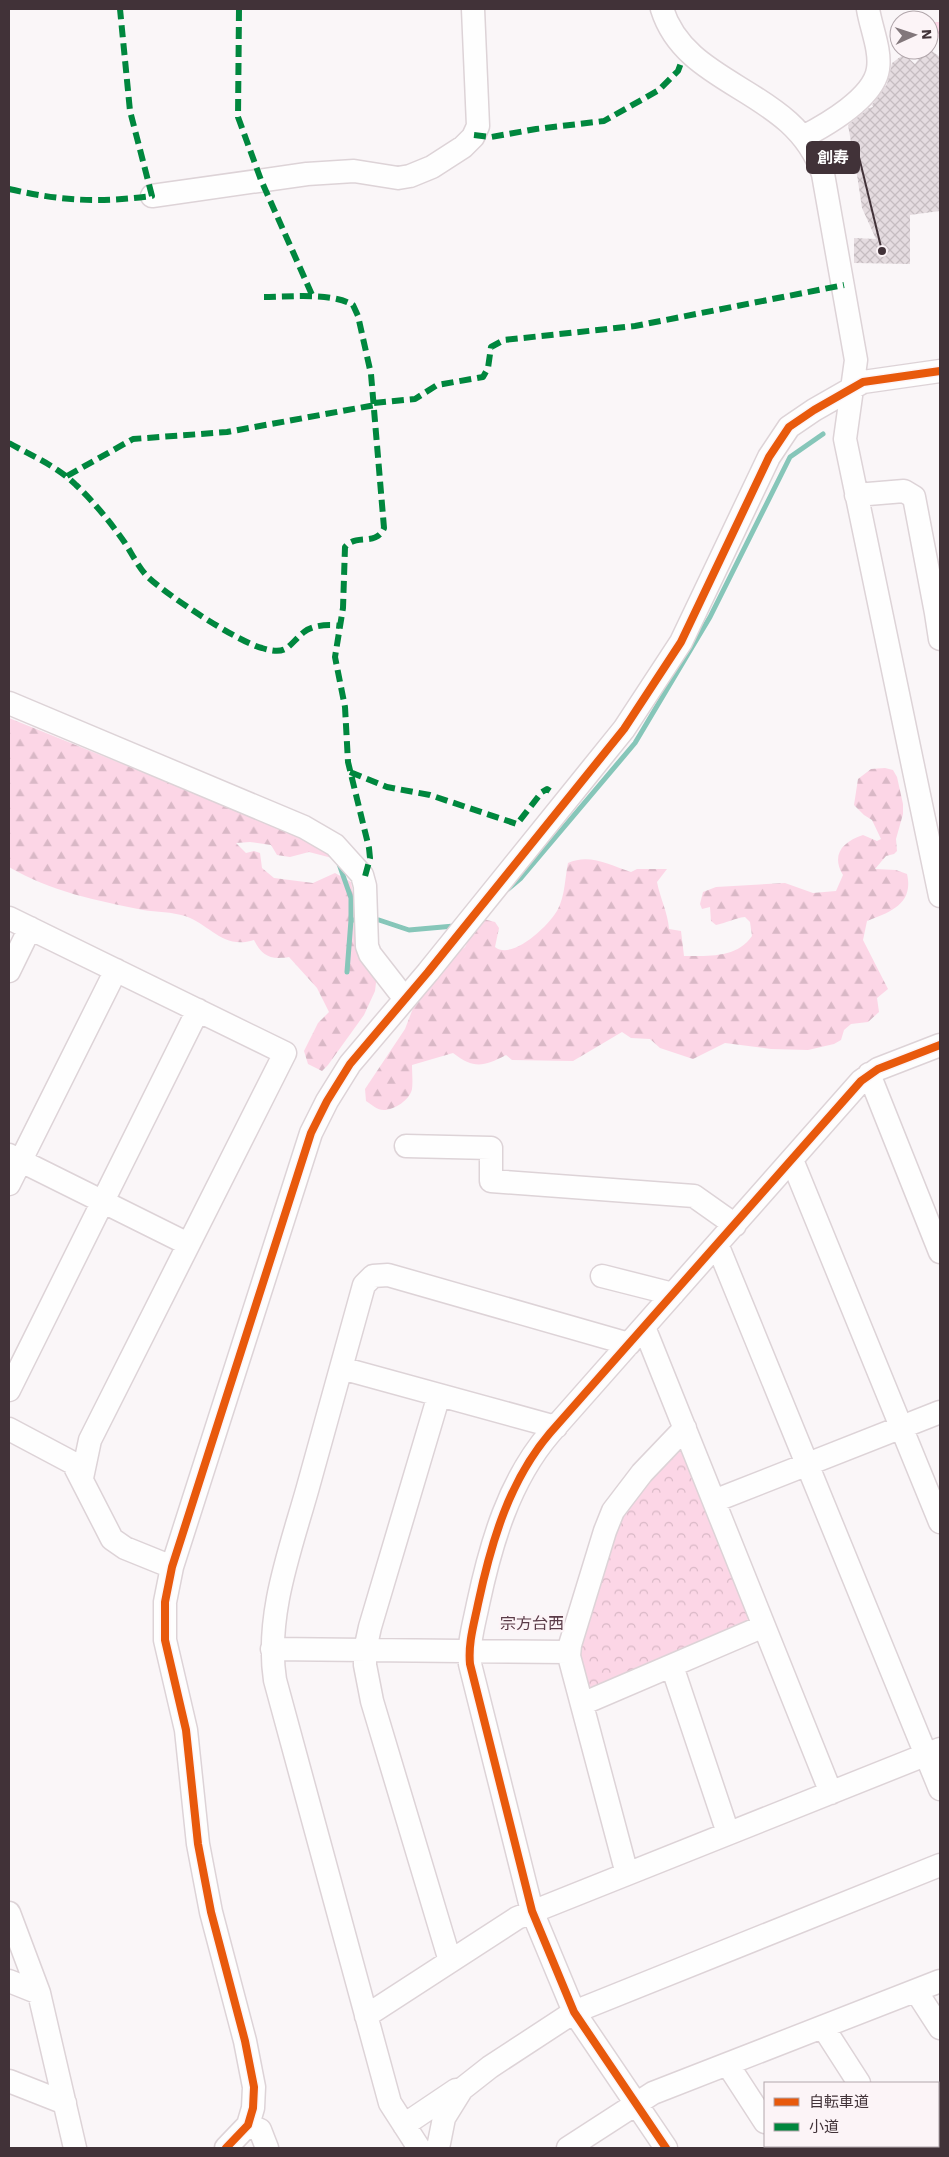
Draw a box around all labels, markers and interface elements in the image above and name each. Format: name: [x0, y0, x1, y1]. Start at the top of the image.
north arrow: [889, 10, 939, 60]
text: N: [919, 29, 935, 40]
callout: 創寿: [807, 142, 859, 173]
text: 創寿: [817, 148, 849, 167]
district label: 宗方台西: [500, 1614, 564, 1633]
legend: [764, 2082, 939, 2147]
text: 自転車道: [809, 2093, 869, 2111]
text: 小道: [809, 2118, 839, 2136]

